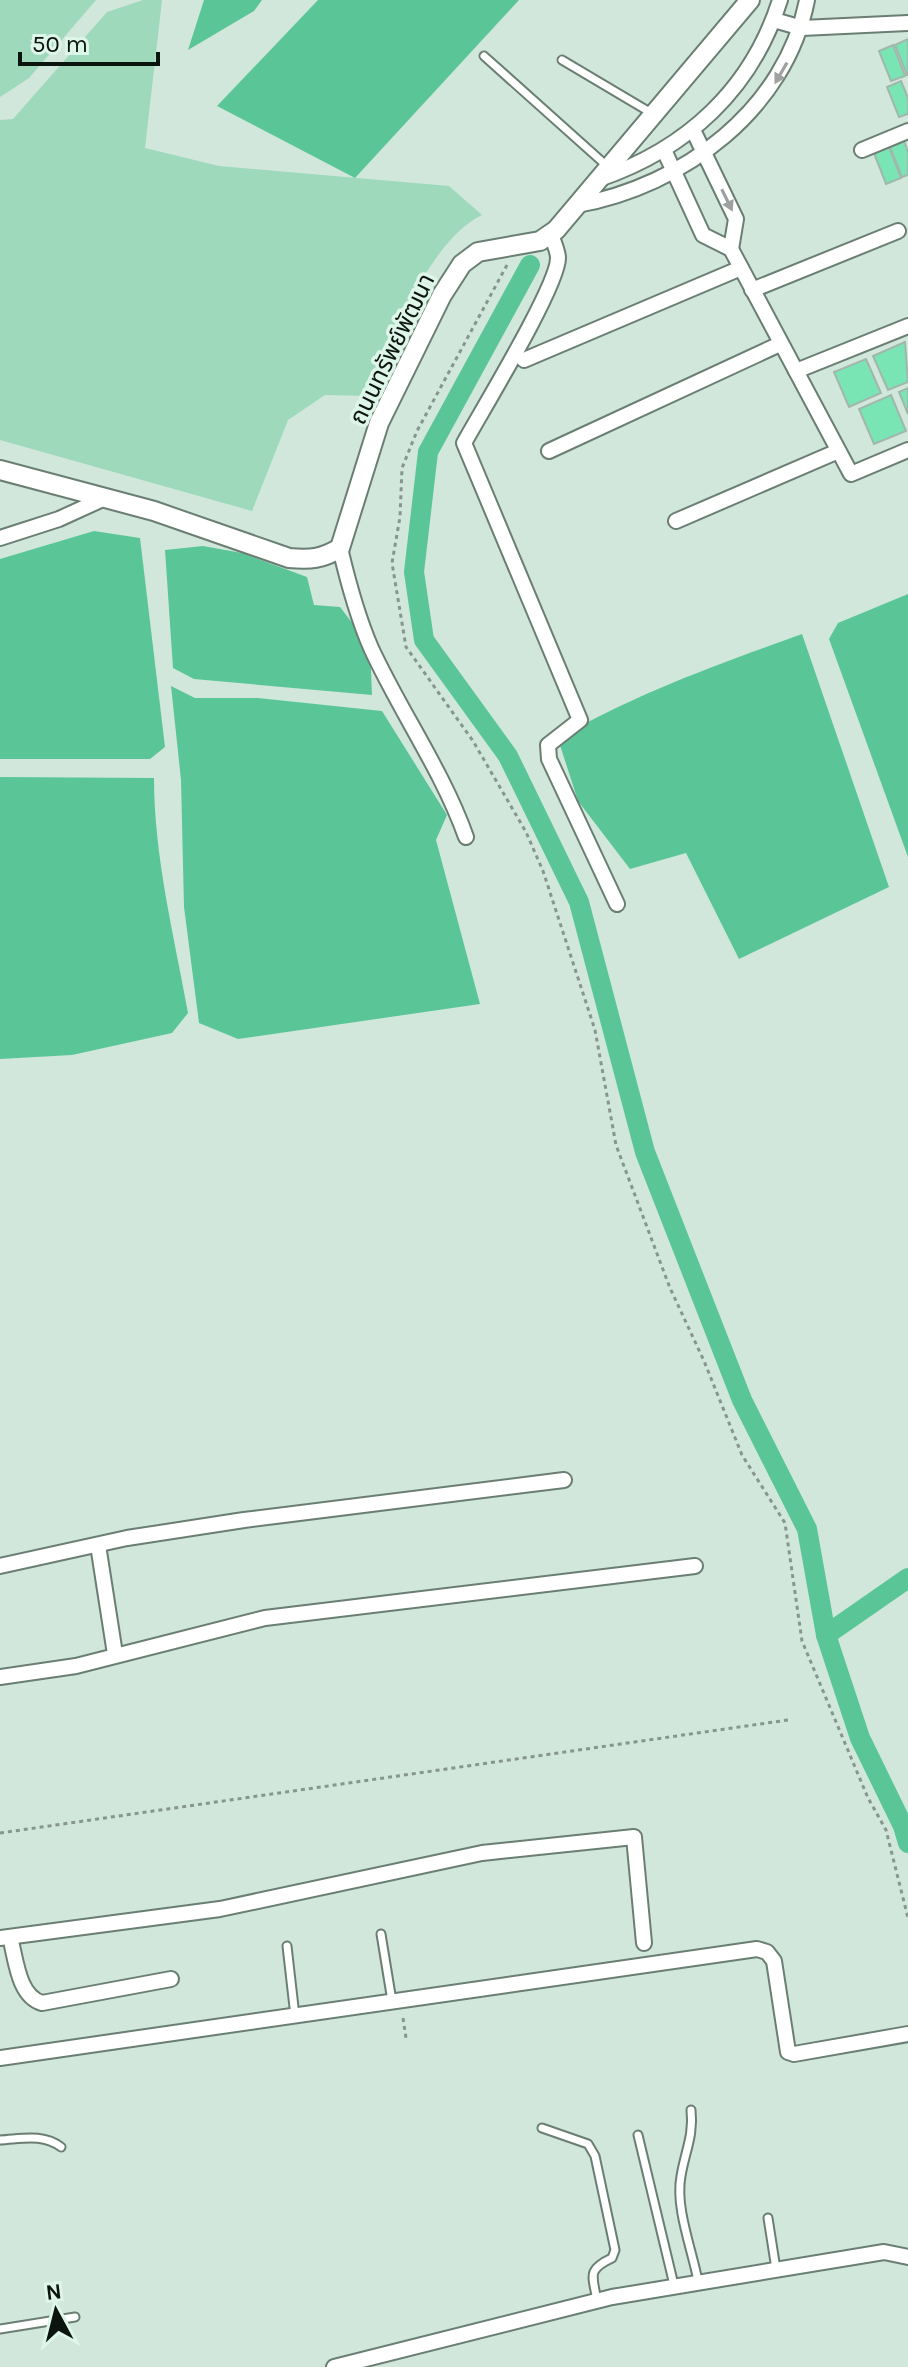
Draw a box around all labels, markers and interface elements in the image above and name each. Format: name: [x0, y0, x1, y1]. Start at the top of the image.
scale bar: [20, 16, 158, 66]
text: 50 m: [32, 30, 88, 58]
one-way arrow: [774, 62, 788, 84]
one-way arrow: [720, 188, 734, 212]
street label: ถนนทรัพย์พัฒนา: [343, 269, 441, 429]
north arrow: [16, 2271, 96, 2351]
text: N: [44, 2278, 63, 2306]

